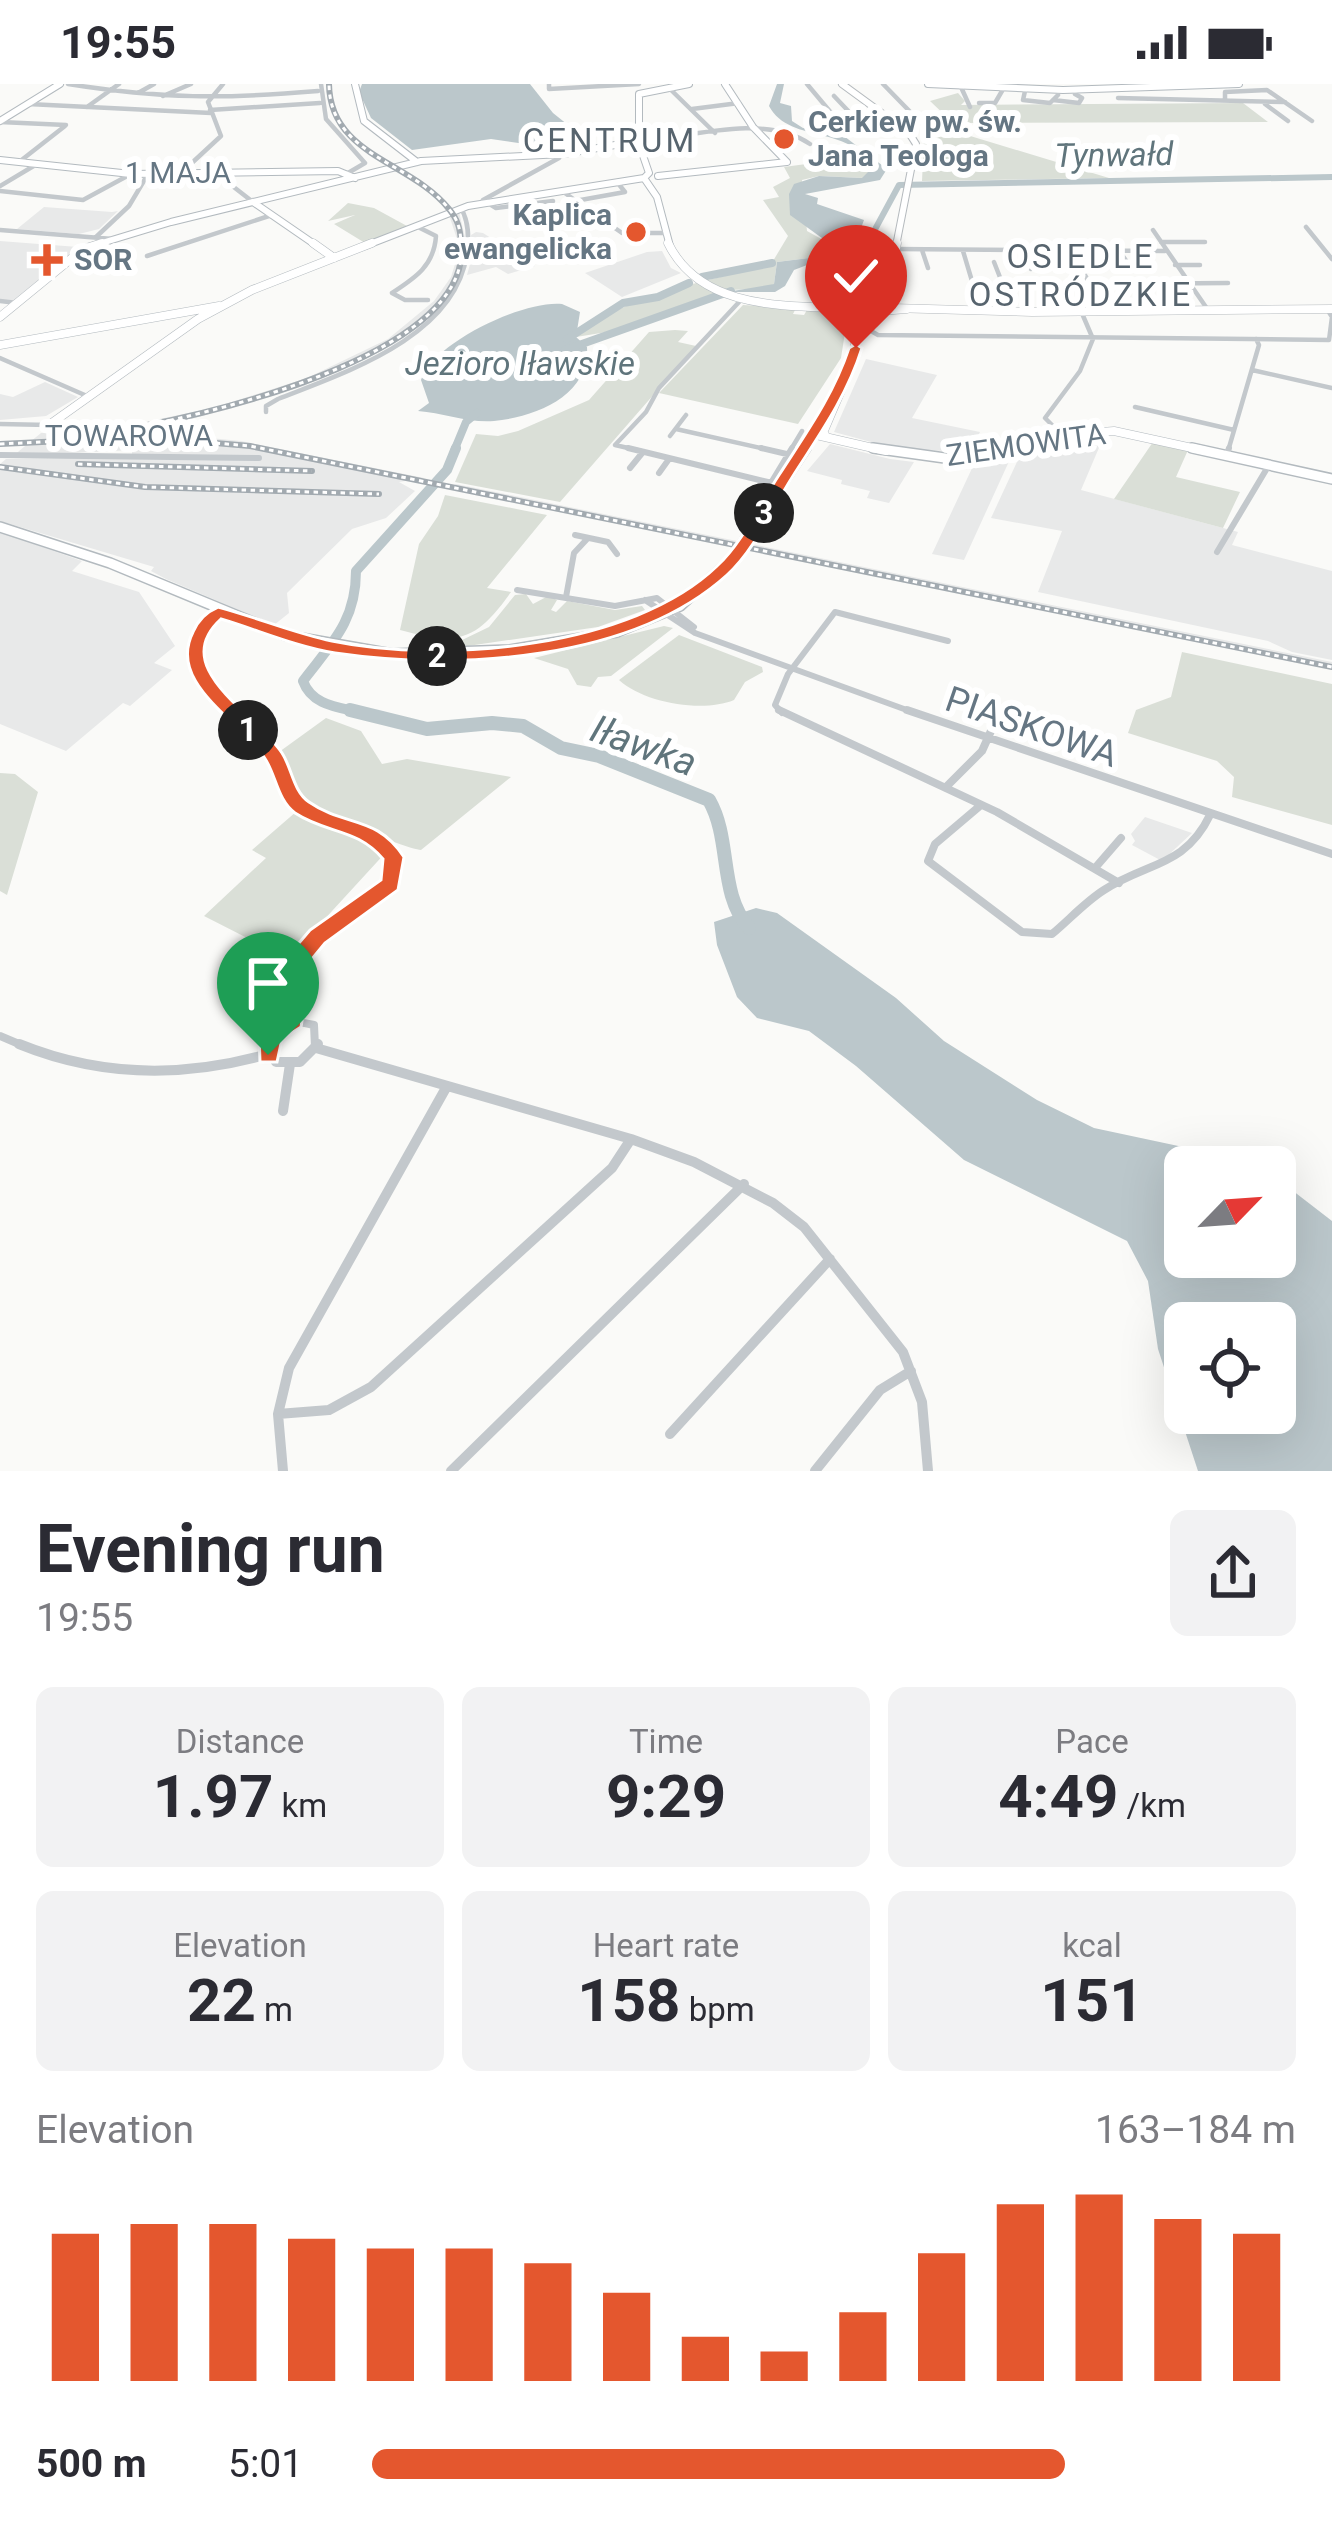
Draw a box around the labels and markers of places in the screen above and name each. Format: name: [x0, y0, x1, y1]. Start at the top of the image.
place label: Cerkiew pw. św. Jana Teologa: [808, 104, 1022, 173]
marker: Cerkiew pw. św. Jana Teologa: [771, 126, 797, 152]
place label: Kaplica ewangelicka: [444, 197, 612, 266]
marker: Kaplica ewangelicka: [623, 219, 649, 245]
pin: [805, 225, 907, 348]
place label: SOR: [74, 242, 132, 277]
marker: SOR: [31, 244, 63, 276]
pin: 3: [734, 483, 794, 543]
pin: 2: [407, 626, 467, 686]
pin: 1: [218, 700, 278, 760]
pin: [217, 932, 319, 1055]

